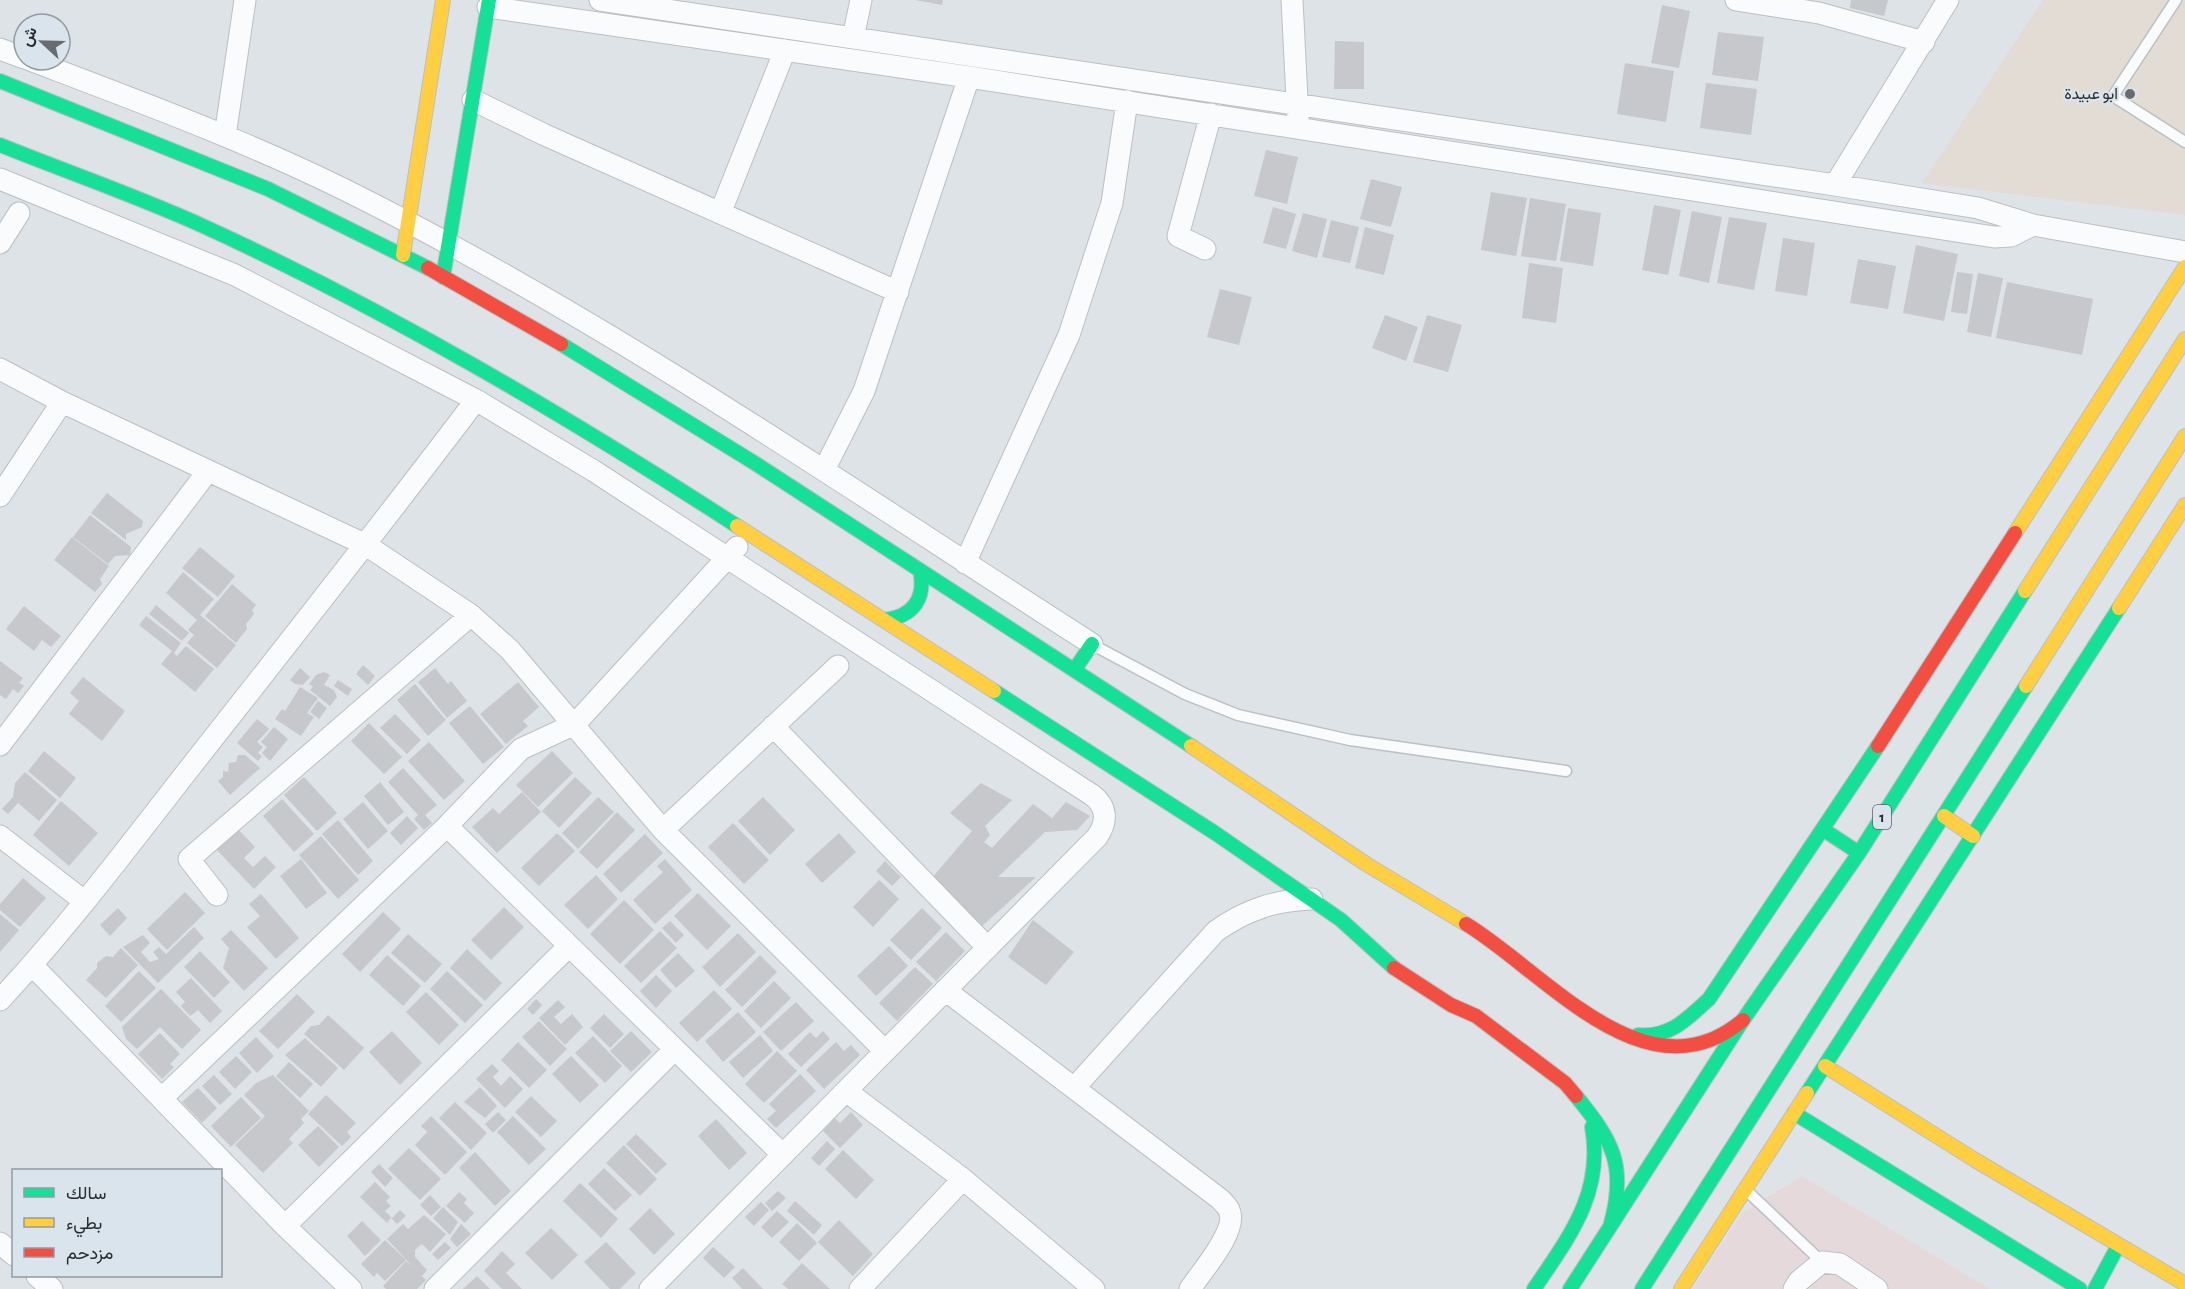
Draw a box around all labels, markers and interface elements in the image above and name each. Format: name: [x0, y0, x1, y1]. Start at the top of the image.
north arrow: [12, 12, 72, 72]
text: ش: [18, 25, 41, 49]
place label: ابو عبيدة: [2064, 86, 2118, 104]
marker: ابو عبيدة: [2123, 87, 2137, 101]
road number: 1: [1873, 805, 1891, 829]
legend: [12, 1169, 222, 1277]
text: سالك: [66, 1185, 106, 1203]
text: بطيء: [66, 1215, 102, 1238]
text: مزدحم: [66, 1245, 113, 1265]

